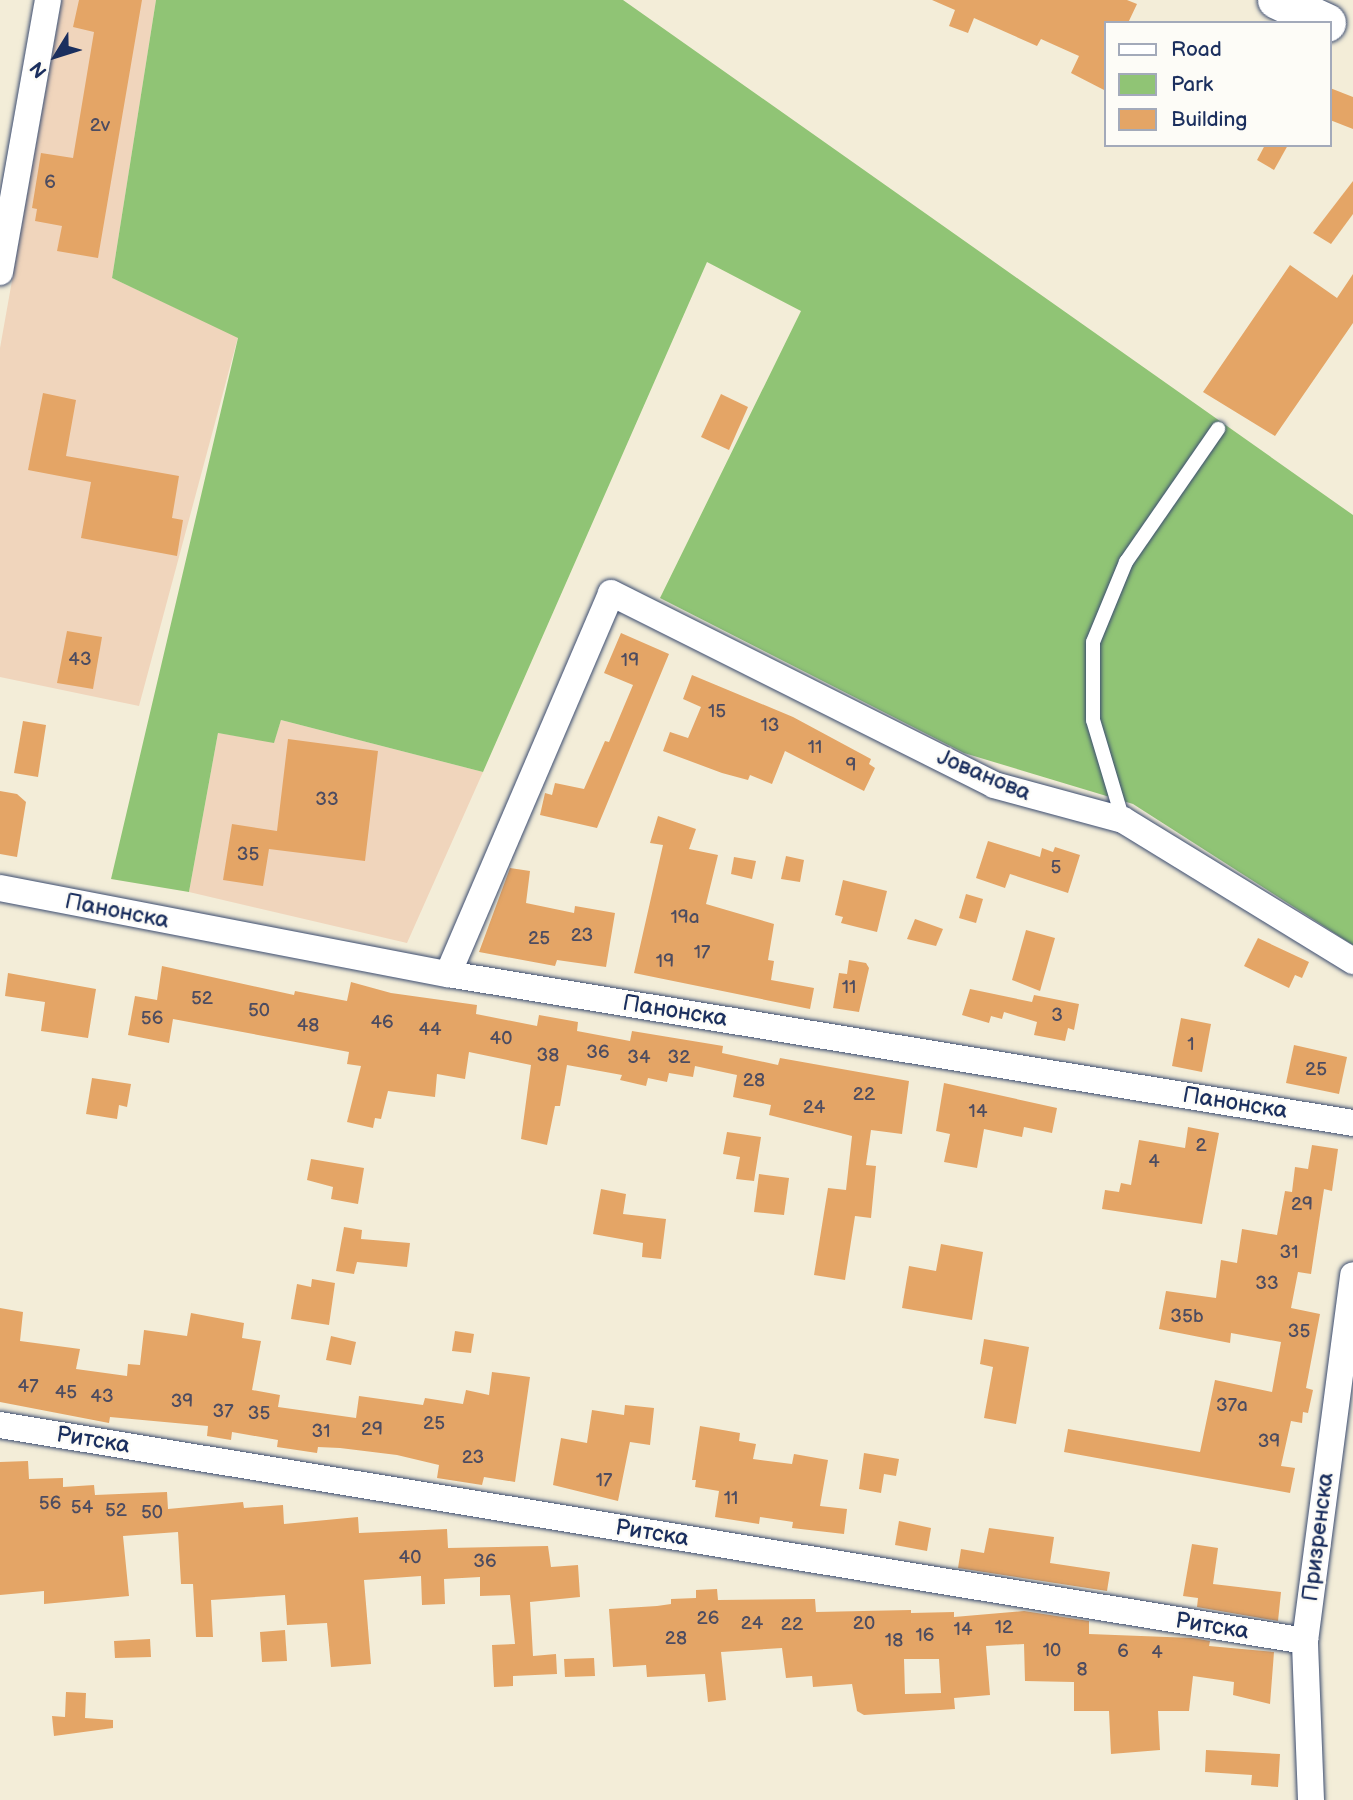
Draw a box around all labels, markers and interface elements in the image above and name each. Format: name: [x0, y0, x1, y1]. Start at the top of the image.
north arrow: [21, 21, 91, 91]
legend: [1104, 21, 1332, 147]
text: Road: [1171, 37, 1222, 62]
text: N: [26, 57, 53, 82]
text: Park: [1171, 72, 1213, 97]
text: Building: [1171, 107, 1247, 132]
house number: 2v: [90, 115, 110, 137]
house number: 6: [44, 172, 56, 194]
house number: 43: [68, 649, 92, 671]
house number: 19: [621, 650, 639, 672]
house number: 15: [708, 701, 726, 723]
house number: 13: [760, 715, 780, 737]
house number: 11: [808, 737, 822, 759]
street label: Јованова: [933, 743, 1035, 807]
house number: 9: [846, 755, 856, 777]
house number: 33: [315, 789, 339, 811]
house number: 35: [237, 844, 259, 866]
house number: 5: [1051, 857, 1061, 879]
street label: Панонска: [63, 887, 171, 935]
house number: 19a: [670, 907, 700, 929]
house number: 23: [571, 925, 593, 947]
house number: 25: [528, 928, 550, 950]
house number: 17: [694, 942, 710, 964]
house number: 19: [656, 951, 674, 973]
house number: 11: [842, 977, 856, 999]
house number: 52: [191, 988, 213, 1010]
street label: Панонска: [621, 989, 729, 1033]
house number: 50: [248, 1000, 270, 1022]
house number: 3: [1051, 1005, 1063, 1027]
house number: 56: [141, 1008, 163, 1030]
house number: 46: [370, 1012, 394, 1034]
house number: 48: [297, 1015, 319, 1037]
house number: 44: [418, 1019, 442, 1041]
house number: 40: [490, 1028, 512, 1050]
house number: 1: [1187, 1034, 1195, 1056]
house number: 36: [586, 1042, 610, 1064]
house number: 38: [537, 1045, 559, 1067]
house number: 34: [627, 1047, 651, 1069]
house number: 32: [668, 1047, 690, 1069]
house number: 25: [1305, 1059, 1327, 1081]
house number: 28: [743, 1070, 765, 1092]
street label: Панонска: [1181, 1081, 1289, 1125]
house number: 22: [853, 1084, 875, 1106]
house number: 24: [803, 1097, 825, 1119]
house number: 14: [969, 1101, 987, 1123]
house number: 2: [1195, 1135, 1207, 1157]
house number: 4: [1148, 1151, 1160, 1173]
house number: 29: [1291, 1194, 1313, 1216]
house number: 31: [1279, 1242, 1299, 1264]
house number: 33: [1255, 1273, 1279, 1295]
house number: 35b: [1170, 1306, 1204, 1328]
house number: 35: [1288, 1321, 1310, 1343]
house number: 47: [18, 1376, 38, 1398]
house number: 45: [55, 1382, 77, 1404]
house number: 43: [90, 1386, 114, 1408]
house number: 39: [171, 1391, 193, 1413]
house number: 37a: [1216, 1395, 1248, 1417]
house number: 37: [212, 1401, 234, 1423]
house number: 35: [248, 1403, 270, 1425]
house number: 25: [423, 1413, 445, 1435]
house number: 29: [361, 1419, 383, 1441]
street label: Ритска: [54, 1421, 132, 1459]
house number: 31: [311, 1421, 331, 1443]
house number: 39: [1258, 1431, 1280, 1453]
house number: 23: [462, 1447, 484, 1469]
house number: 17: [596, 1470, 612, 1492]
street label: Призренска: [1296, 1471, 1340, 1603]
house number: 11: [724, 1488, 738, 1510]
house number: 56: [39, 1493, 61, 1515]
house number: 54: [71, 1497, 93, 1519]
house number: 52: [105, 1500, 127, 1522]
house number: 50: [141, 1502, 163, 1524]
street label: Ритска: [613, 1514, 691, 1552]
house number: 40: [399, 1547, 421, 1569]
house number: 36: [473, 1551, 497, 1573]
street label: Ритска: [1173, 1607, 1251, 1645]
house number: 26: [697, 1608, 719, 1630]
house number: 24: [741, 1613, 763, 1635]
house number: 20: [853, 1613, 875, 1635]
house number: 22: [781, 1614, 803, 1636]
house number: 12: [995, 1617, 1013, 1639]
house number: 14: [954, 1619, 972, 1641]
house number: 16: [916, 1625, 934, 1647]
house number: 28: [665, 1628, 687, 1650]
house number: 18: [885, 1630, 903, 1652]
house number: 10: [1043, 1640, 1061, 1662]
house number: 6: [1117, 1641, 1129, 1663]
house number: 4: [1151, 1642, 1163, 1664]
house number: 8: [1076, 1659, 1088, 1681]

